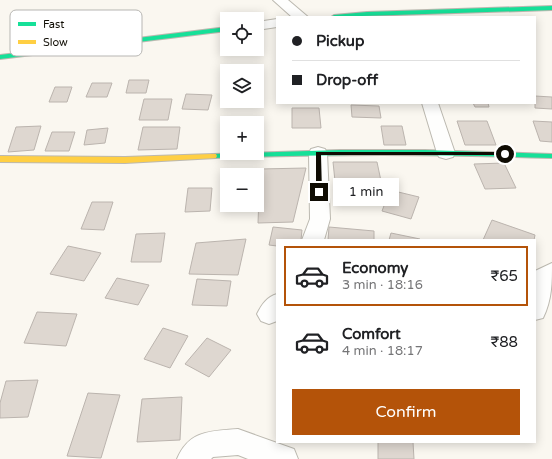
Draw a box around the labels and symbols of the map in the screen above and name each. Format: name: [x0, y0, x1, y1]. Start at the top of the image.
legend: [10, 10, 142, 56]
text: Fast: [43, 18, 64, 31]
text: Slow: [43, 36, 68, 49]
route start: [496, 145, 514, 163]
callout: 1 min: [333, 178, 399, 206]
route end: [310, 183, 328, 201]

